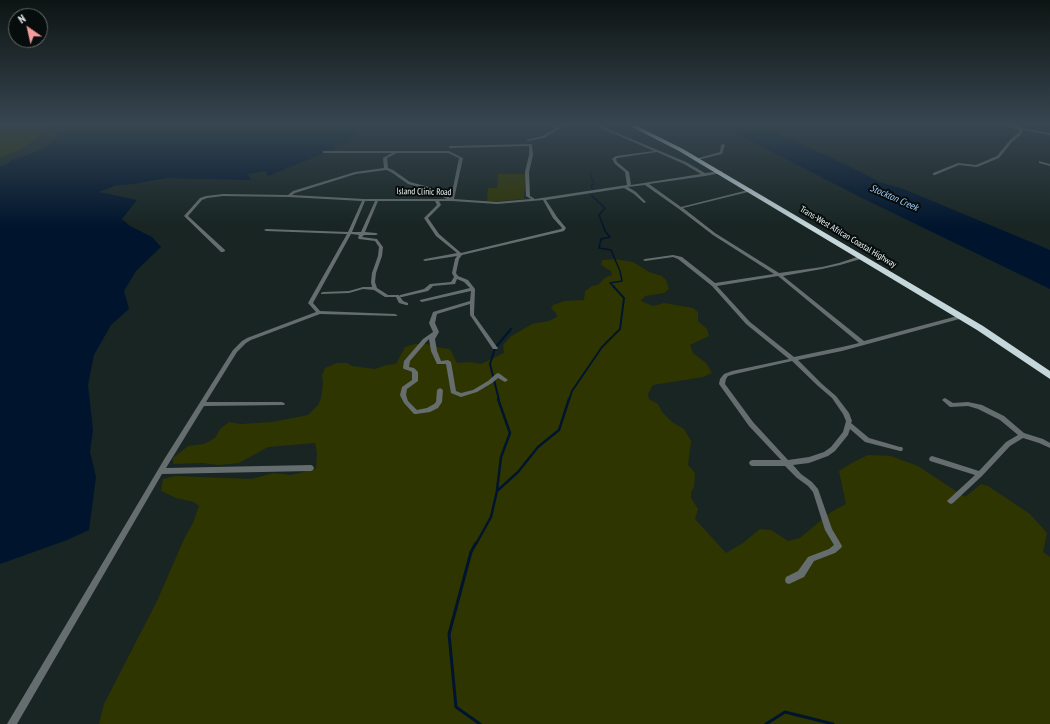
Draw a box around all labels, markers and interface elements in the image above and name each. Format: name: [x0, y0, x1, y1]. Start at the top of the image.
north arrow: [8, 8, 48, 48]
text: N: [15, 11, 28, 26]
water label: Stockton Creek: [868, 182, 920, 214]
street label: Island Clinic Road: [396, 186, 452, 198]
street label: Trans-West African Coastal Highway: [798, 204, 898, 270]

